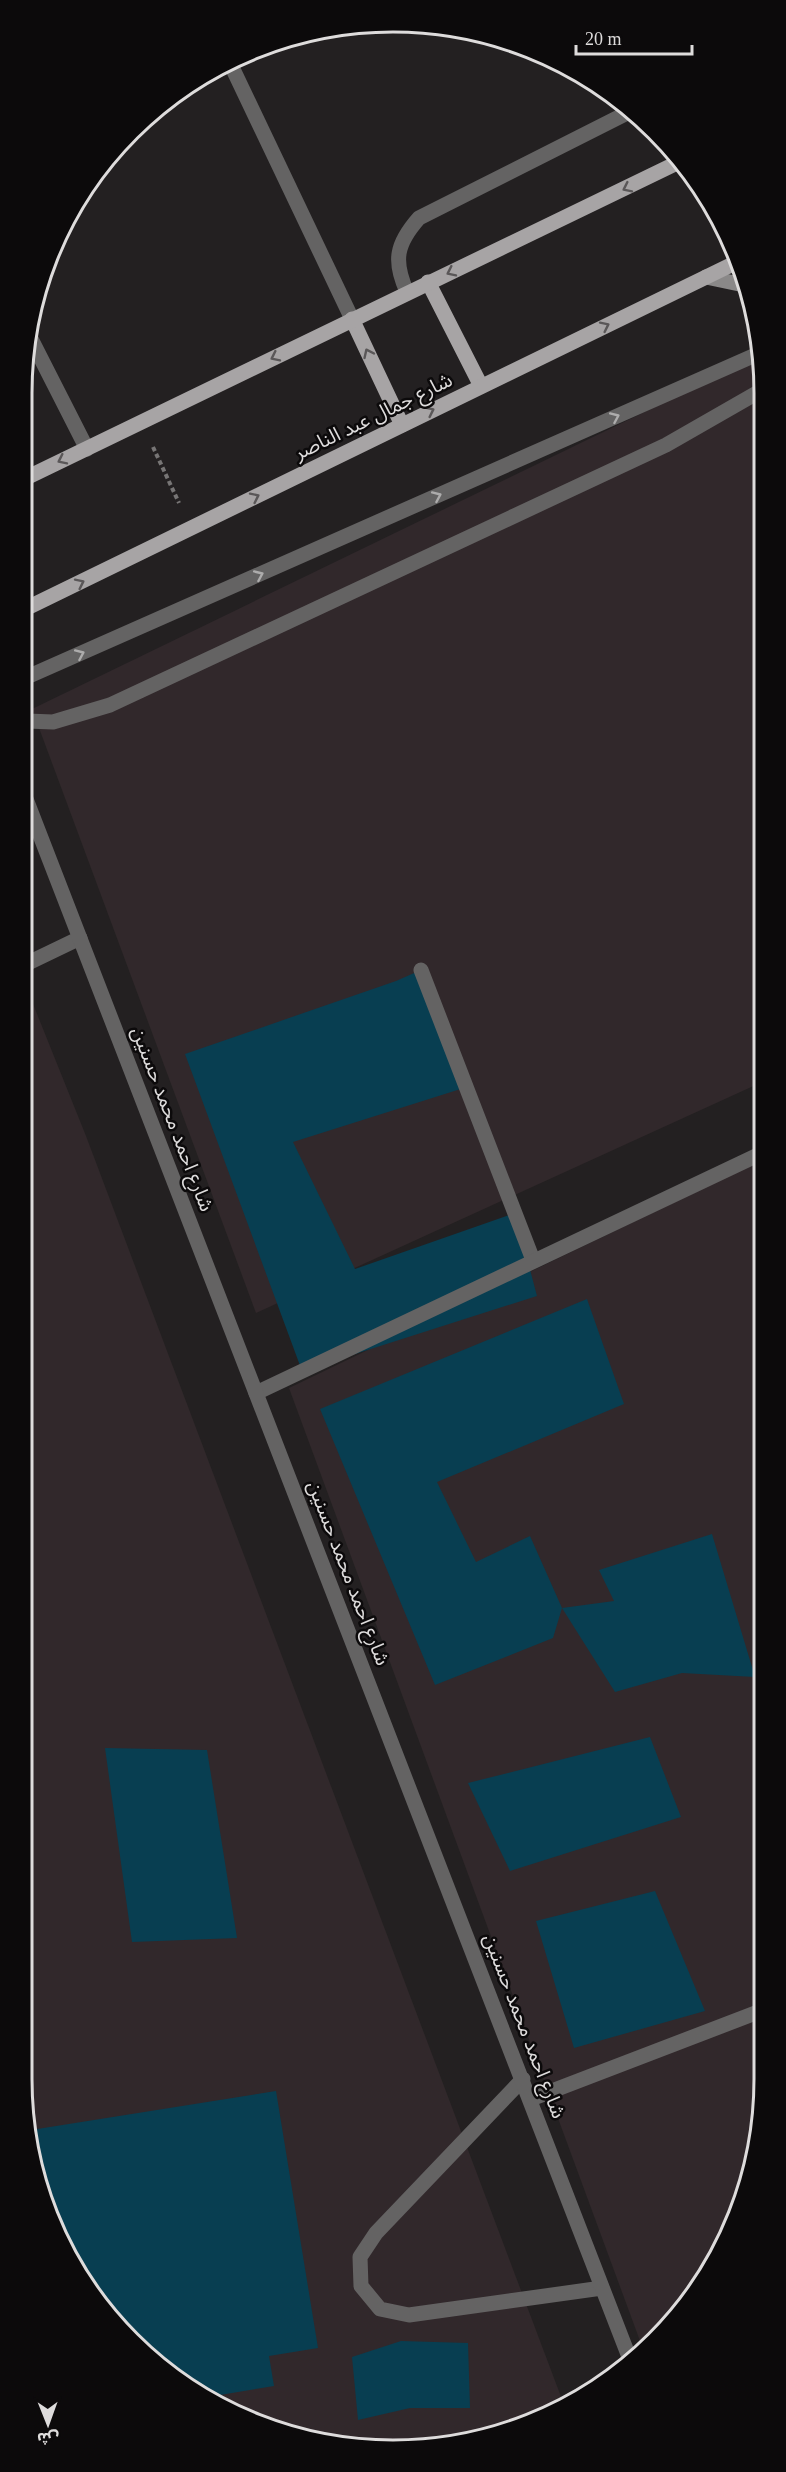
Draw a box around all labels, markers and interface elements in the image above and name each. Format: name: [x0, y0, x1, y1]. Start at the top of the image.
scale bar: [576, 18, 692, 56]
text: 20 m: [585, 29, 622, 49]
one-way arrow: [622, 180, 633, 192]
one-way arrow: [446, 264, 457, 276]
one-way arrow: [599, 322, 610, 333]
one-way arrow: [271, 349, 282, 361]
one-way arrow: [364, 349, 376, 360]
street label: شارع جمال عبد الناصر: [289, 368, 457, 468]
one-way arrow: [424, 407, 435, 419]
one-way arrow: [609, 412, 620, 424]
one-way arrow: [57, 453, 68, 465]
one-way arrow: [430, 491, 441, 503]
one-way arrow: [248, 493, 259, 505]
one-way arrow: [252, 570, 263, 582]
one-way arrow: [73, 578, 84, 590]
one-way arrow: [74, 649, 85, 661]
street label: شارع احمد محمد حسنين: [124, 1024, 218, 1216]
street label: شارع احمد محمد حسنين: [300, 1478, 394, 1670]
street label: شارع احمد محمد حسنين: [476, 1931, 570, 2123]
north arrow: [18, 2394, 78, 2454]
text: ش: [37, 2429, 59, 2447]

